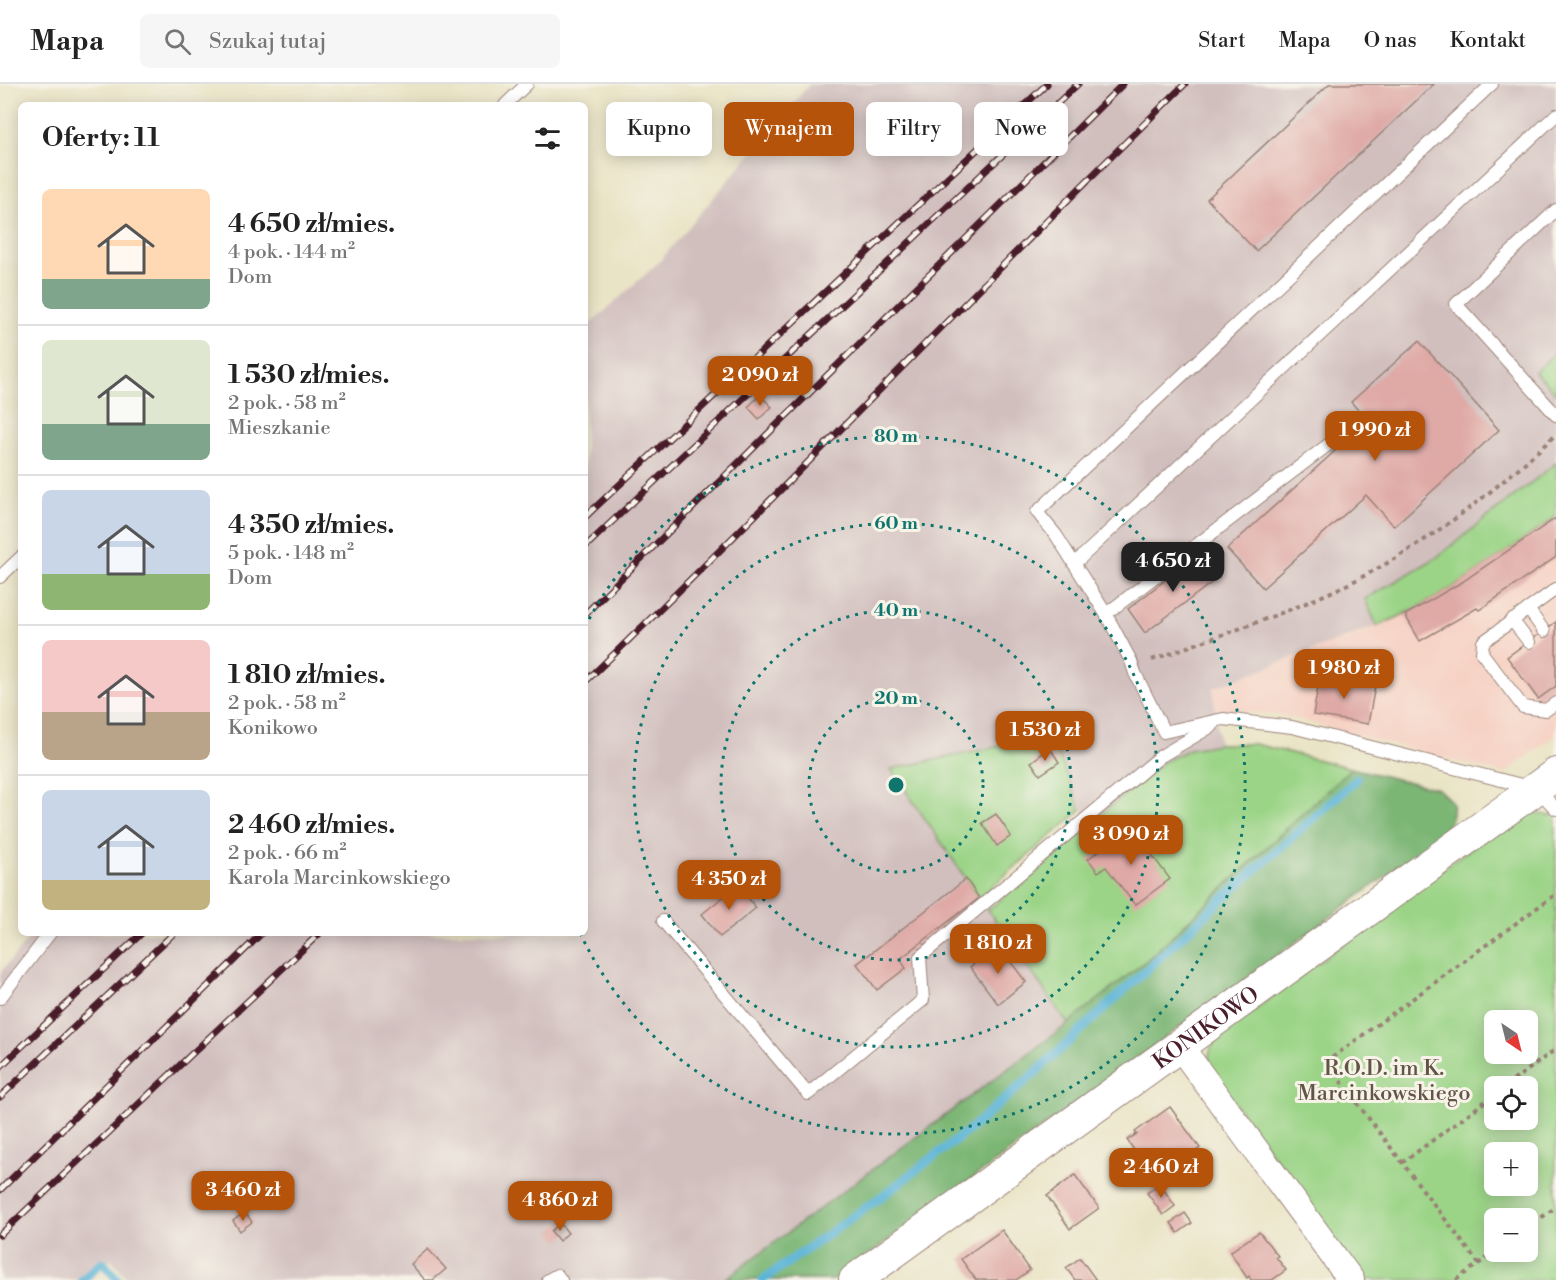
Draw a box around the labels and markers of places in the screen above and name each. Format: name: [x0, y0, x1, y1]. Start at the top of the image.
pin: 2 090 zł: [698, 356, 822, 407]
pin: 1 990 zł: [1313, 411, 1437, 462]
pin: 4 650 zł: [1111, 542, 1235, 593]
pin: 1 980 zł: [1282, 649, 1406, 700]
pin: 1 530 zł: [983, 711, 1107, 762]
centre of rings: [886, 775, 906, 795]
pin: 3 090 zł: [1069, 815, 1193, 866]
pin: 4 350 zł: [667, 860, 791, 911]
pin: 1 810 zł: [936, 924, 1060, 975]
pin: 2 460 zł: [1099, 1148, 1223, 1199]
pin: 3 460 zł: [181, 1171, 305, 1222]
pin: 4 860 zł: [498, 1181, 622, 1232]

